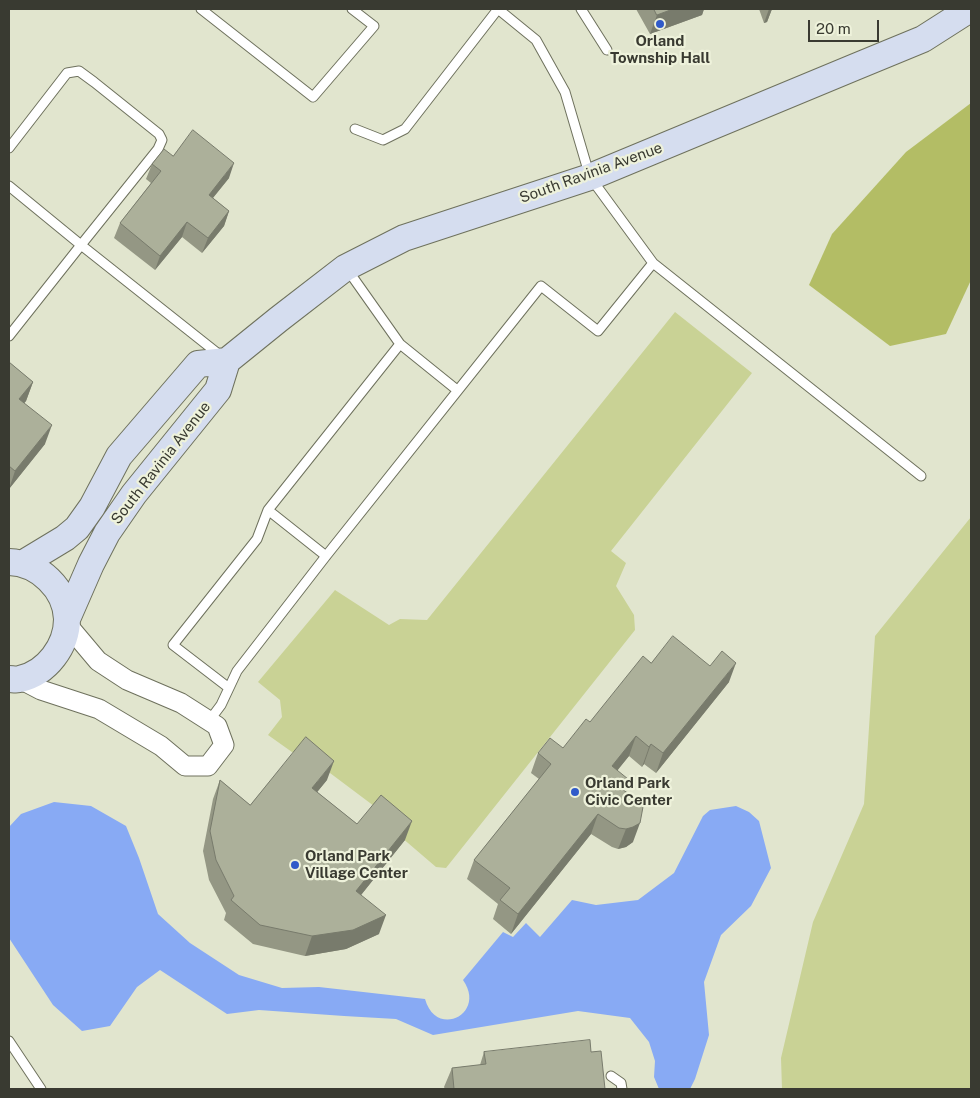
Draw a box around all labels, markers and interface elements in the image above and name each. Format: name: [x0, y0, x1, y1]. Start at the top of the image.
scale bar: [810, 10, 881, 42]
marker: Orland Township Hall: [654, 18, 666, 30]
text: 20 m: [816, 20, 851, 37]
place label: Orland Township Hall: [610, 32, 710, 67]
street label: South Ravinia Avenue: [517, 139, 665, 207]
street label: South Ravinia Avenue: [108, 398, 214, 528]
place label: Orland Park Civic Center: [585, 774, 672, 809]
marker: Orland Park Civic Center: [569, 786, 581, 798]
place label: Orland Park Village Center: [305, 847, 408, 882]
marker: Orland Park Village Center: [289, 859, 301, 871]

